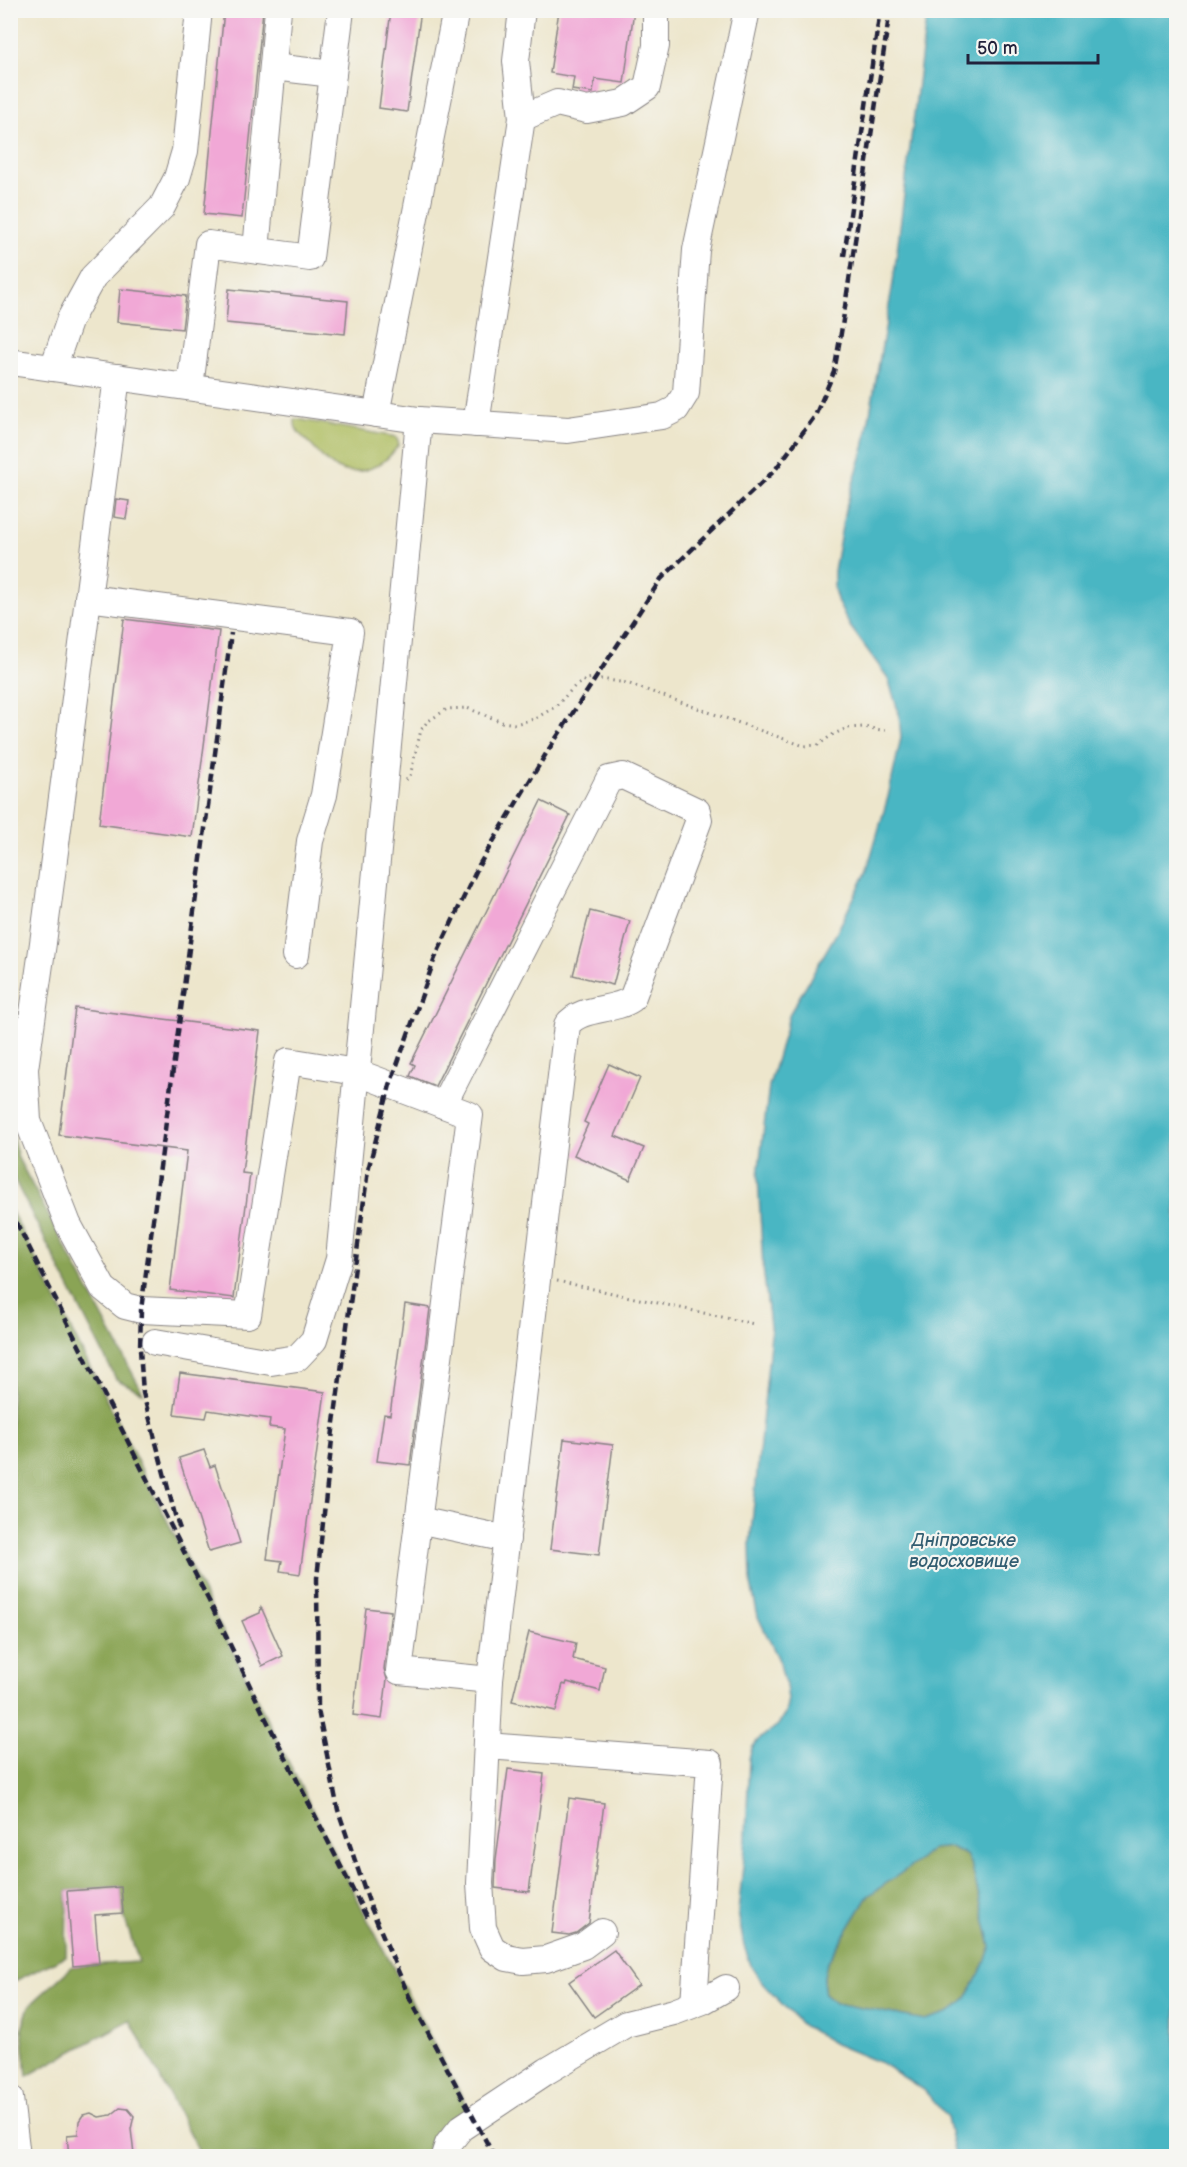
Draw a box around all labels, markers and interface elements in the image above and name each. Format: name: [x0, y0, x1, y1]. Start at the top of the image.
scale bar: [968, 27, 1098, 65]
text: 50 m: [977, 38, 1018, 59]
water label: Дніпровське водосховище: [909, 1530, 1019, 1572]

